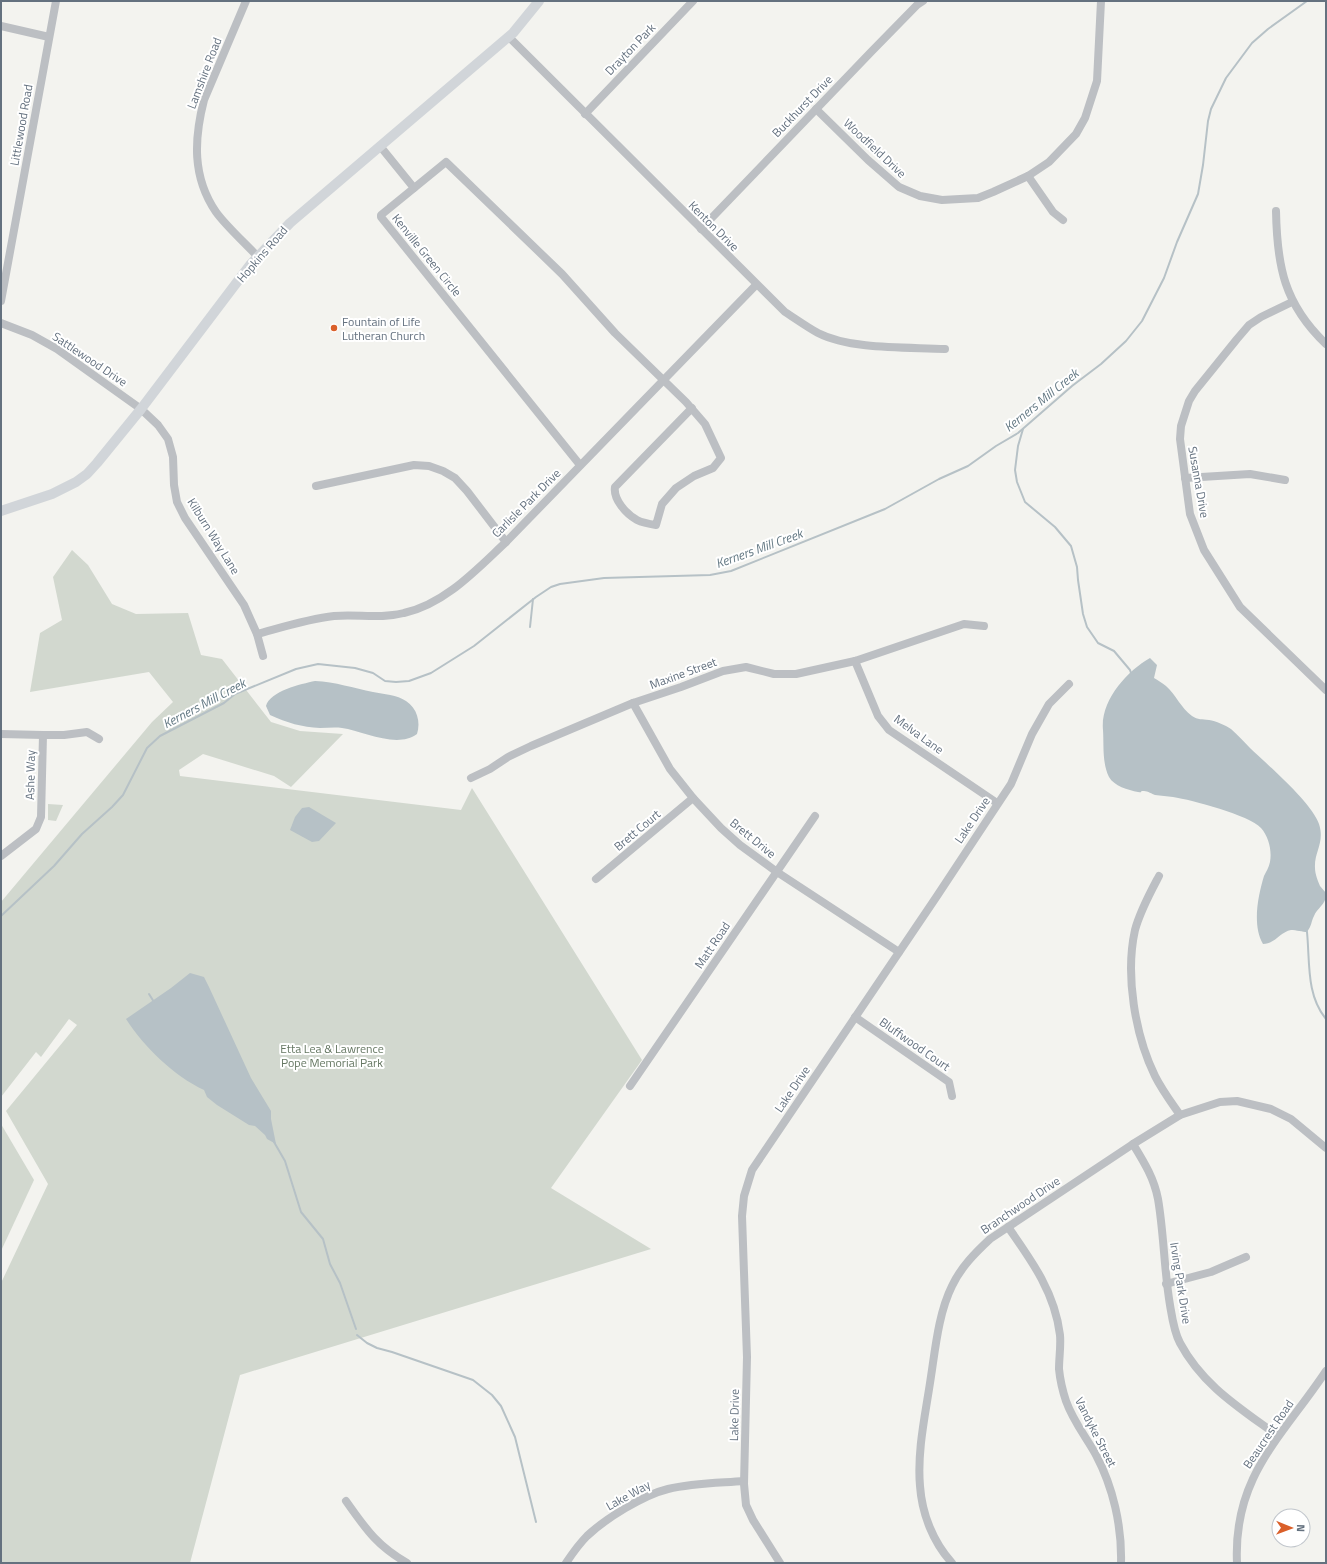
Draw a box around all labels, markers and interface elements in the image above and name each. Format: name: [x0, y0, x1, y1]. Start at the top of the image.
street label: Drayton Park: [600, 18, 660, 79]
street label: Lamshire Road: [182, 35, 226, 111]
street label: Buckhurst Drive: [767, 70, 837, 142]
street label: Littlewood Road: [4, 83, 38, 167]
street label: Woodfield Drive: [839, 114, 911, 182]
street label: Kenton Drive: [684, 196, 744, 256]
street label: Kenville Green Circle: [388, 210, 466, 300]
street label: Hopkins Road: [232, 221, 292, 287]
place label: Fountain of Life Lutheran Church: [342, 312, 425, 345]
marker: Fountain of Life Lutheran Church: [329, 323, 339, 333]
street label: Sattlewood Drive: [49, 327, 131, 391]
water label: Kerners Mill Creek: [999, 362, 1084, 436]
street label: Susanna Drive: [1183, 445, 1215, 519]
street label: Carlisle Park Drive: [487, 464, 565, 542]
street label: Kilburn Way Lane: [183, 494, 245, 578]
water label: Kerners Mill Creek: [713, 522, 807, 573]
street label: Maxine Street: [647, 652, 720, 694]
water label: Kerners Mill Creek: [159, 672, 251, 733]
street label: Melva Lane: [890, 709, 948, 759]
street label: Ashe Way: [20, 750, 40, 800]
street label: Lake Drive: [950, 793, 994, 847]
street label: Brett Court: [609, 804, 665, 855]
street label: Brett Drive: [726, 813, 780, 863]
street label: Matt Road: [689, 918, 735, 972]
street label: Bluffwood Court: [876, 1012, 955, 1076]
park label: Etta Lea & Lawrence Pope Memorial Park: [280, 1039, 384, 1072]
street label: Lake Drive: [770, 1062, 814, 1116]
street label: Branchwood Drive: [976, 1171, 1064, 1239]
street label: Irving Park Drive: [1165, 1241, 1197, 1325]
street label: Lake Drive: [724, 1389, 744, 1441]
street label: Vandyke Street: [1070, 1394, 1122, 1471]
street label: Beaucrest Road: [1238, 1396, 1298, 1472]
street label: Lake Way: [602, 1475, 654, 1515]
north arrow: [1271, 1508, 1311, 1548]
text: N: [1293, 1524, 1309, 1532]

